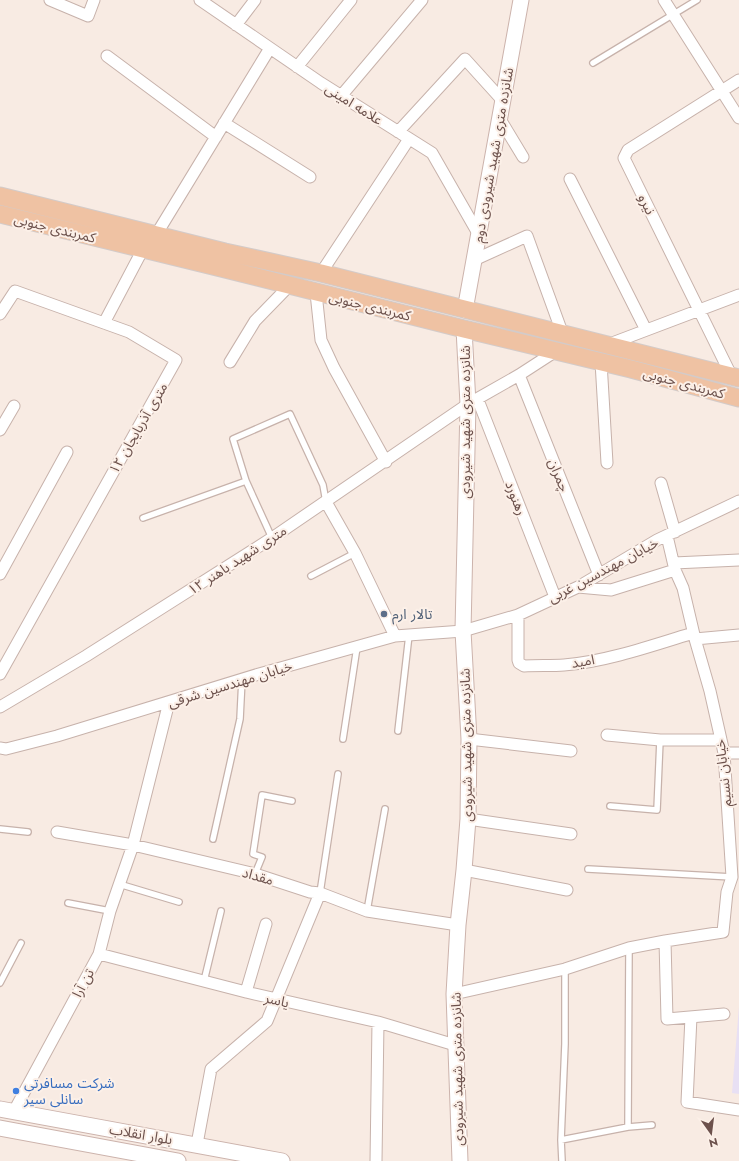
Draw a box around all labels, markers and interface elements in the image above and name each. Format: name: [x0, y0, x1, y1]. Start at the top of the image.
street label: شانزده متری شهید شیرودی دوم: [468, 66, 519, 244]
street label: علامه امینی: [321, 78, 387, 130]
street label: نیرو: [633, 190, 661, 218]
street label: کمربندی جنوبی: [12, 208, 98, 248]
street label: کمربندی جنوبی: [327, 286, 413, 326]
street label: شانزده متری شهید شیرودی: [455, 345, 475, 499]
street label: کمربندی جنوبی: [641, 363, 727, 404]
street label: ۱۲ متری آذربایجان: [104, 379, 172, 477]
street label: چمران: [543, 455, 575, 495]
street label: رهنورد: [500, 478, 532, 518]
street label: ۱۲ متری شهید باهنر: [184, 520, 290, 600]
street label: خیابان مهندسین غربی: [544, 532, 662, 608]
place label: تالار ارم: [392, 604, 432, 625]
marker: تالار ارم: [379, 609, 389, 619]
street label: امید: [570, 649, 596, 673]
street label: خیابان مهندسین شرقی: [165, 656, 295, 712]
street label: شانزده متری شهید شیرودی: [455, 668, 477, 822]
street label: خیابان نسیم: [710, 738, 737, 808]
street label: مقداد: [240, 862, 276, 890]
street label: تن آرا: [67, 965, 99, 1001]
street label: یاسر: [262, 987, 291, 1013]
street label: شانزده متری شهید شیرودی: [446, 992, 468, 1146]
place label: شرکت مسافرتی سانلی سیر: [23, 1073, 114, 1109]
marker: شرکت مسافرتی سانلی سیر: [11, 1086, 21, 1096]
north arrow: [691, 1113, 731, 1153]
street label: بلوار انقلاب: [108, 1119, 174, 1149]
text: N: [707, 1134, 720, 1152]

